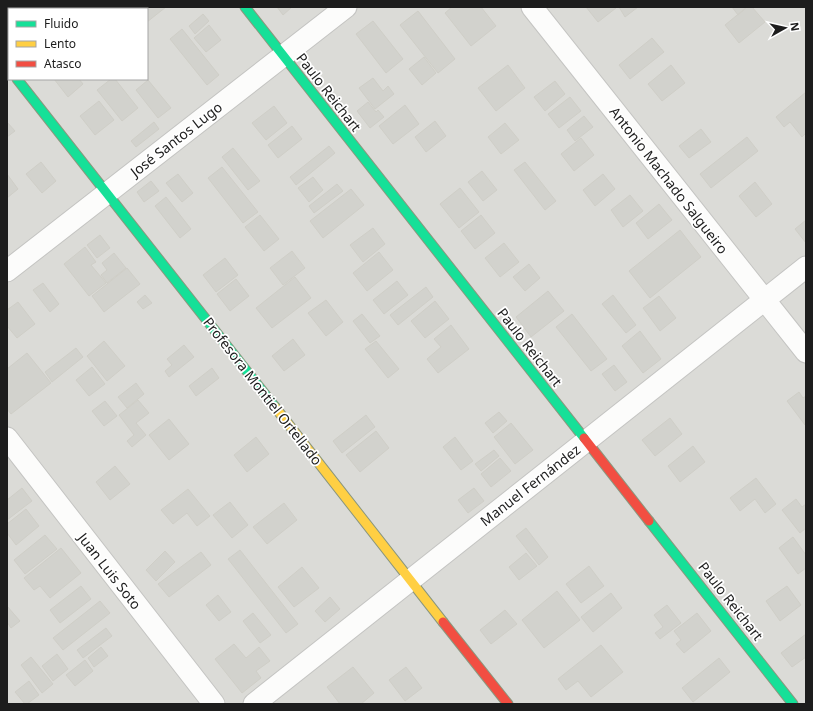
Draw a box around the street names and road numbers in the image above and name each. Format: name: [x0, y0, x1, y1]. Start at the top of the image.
street label: Paulo Reichart: [292, 49, 366, 135]
street label: José Santos Lugo: [125, 97, 226, 182]
street label: Antonio Machado Salgueiro: [606, 102, 732, 258]
street label: Paulo Reichart: [493, 304, 567, 390]
street label: Profesora Montiel Ortellado: [199, 313, 327, 469]
street label: Manuel Fernández: [476, 440, 584, 530]
street label: Juan Luis Soto: [73, 527, 146, 613]
street label: Paulo Reichart: [694, 558, 768, 644]

